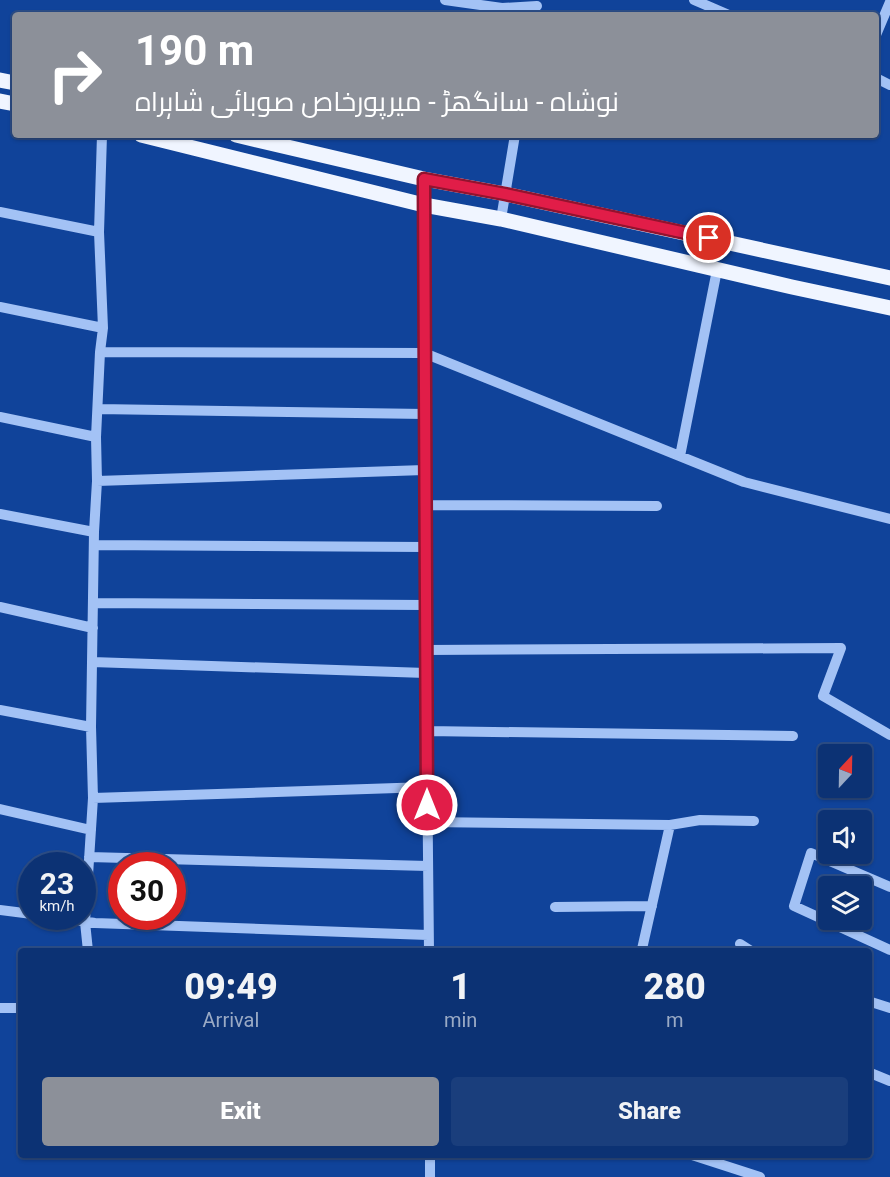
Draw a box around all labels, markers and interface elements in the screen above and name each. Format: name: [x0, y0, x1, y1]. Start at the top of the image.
text: 190 m: [135, 26, 254, 75]
icon: right: [36, 36, 114, 114]
text: نوشاہ - سانگھڑ - میرپورخاص صوبائی شاہراہ: [135, 86, 619, 118]
pin: [683, 212, 734, 263]
icon: arrive: [692, 221, 725, 254]
north arrow: [818, 744, 872, 798]
map controls: [818, 744, 872, 930]
position arrow: [395, 773, 459, 837]
button: sound: [818, 810, 872, 864]
speed limit sign: 30: [108, 852, 186, 930]
text: 23: [40, 866, 74, 901]
button: layers: [818, 876, 872, 930]
text: km/h: [39, 897, 75, 915]
text: 09:49: [184, 966, 278, 1008]
text: 1: [450, 966, 471, 1008]
text: 280: [644, 966, 706, 1008]
text: Arrival: [203, 1008, 259, 1032]
text: min: [444, 1008, 477, 1032]
text: m: [666, 1008, 683, 1032]
button: Exit: [42, 1077, 439, 1146]
button: Share: [451, 1077, 848, 1146]

